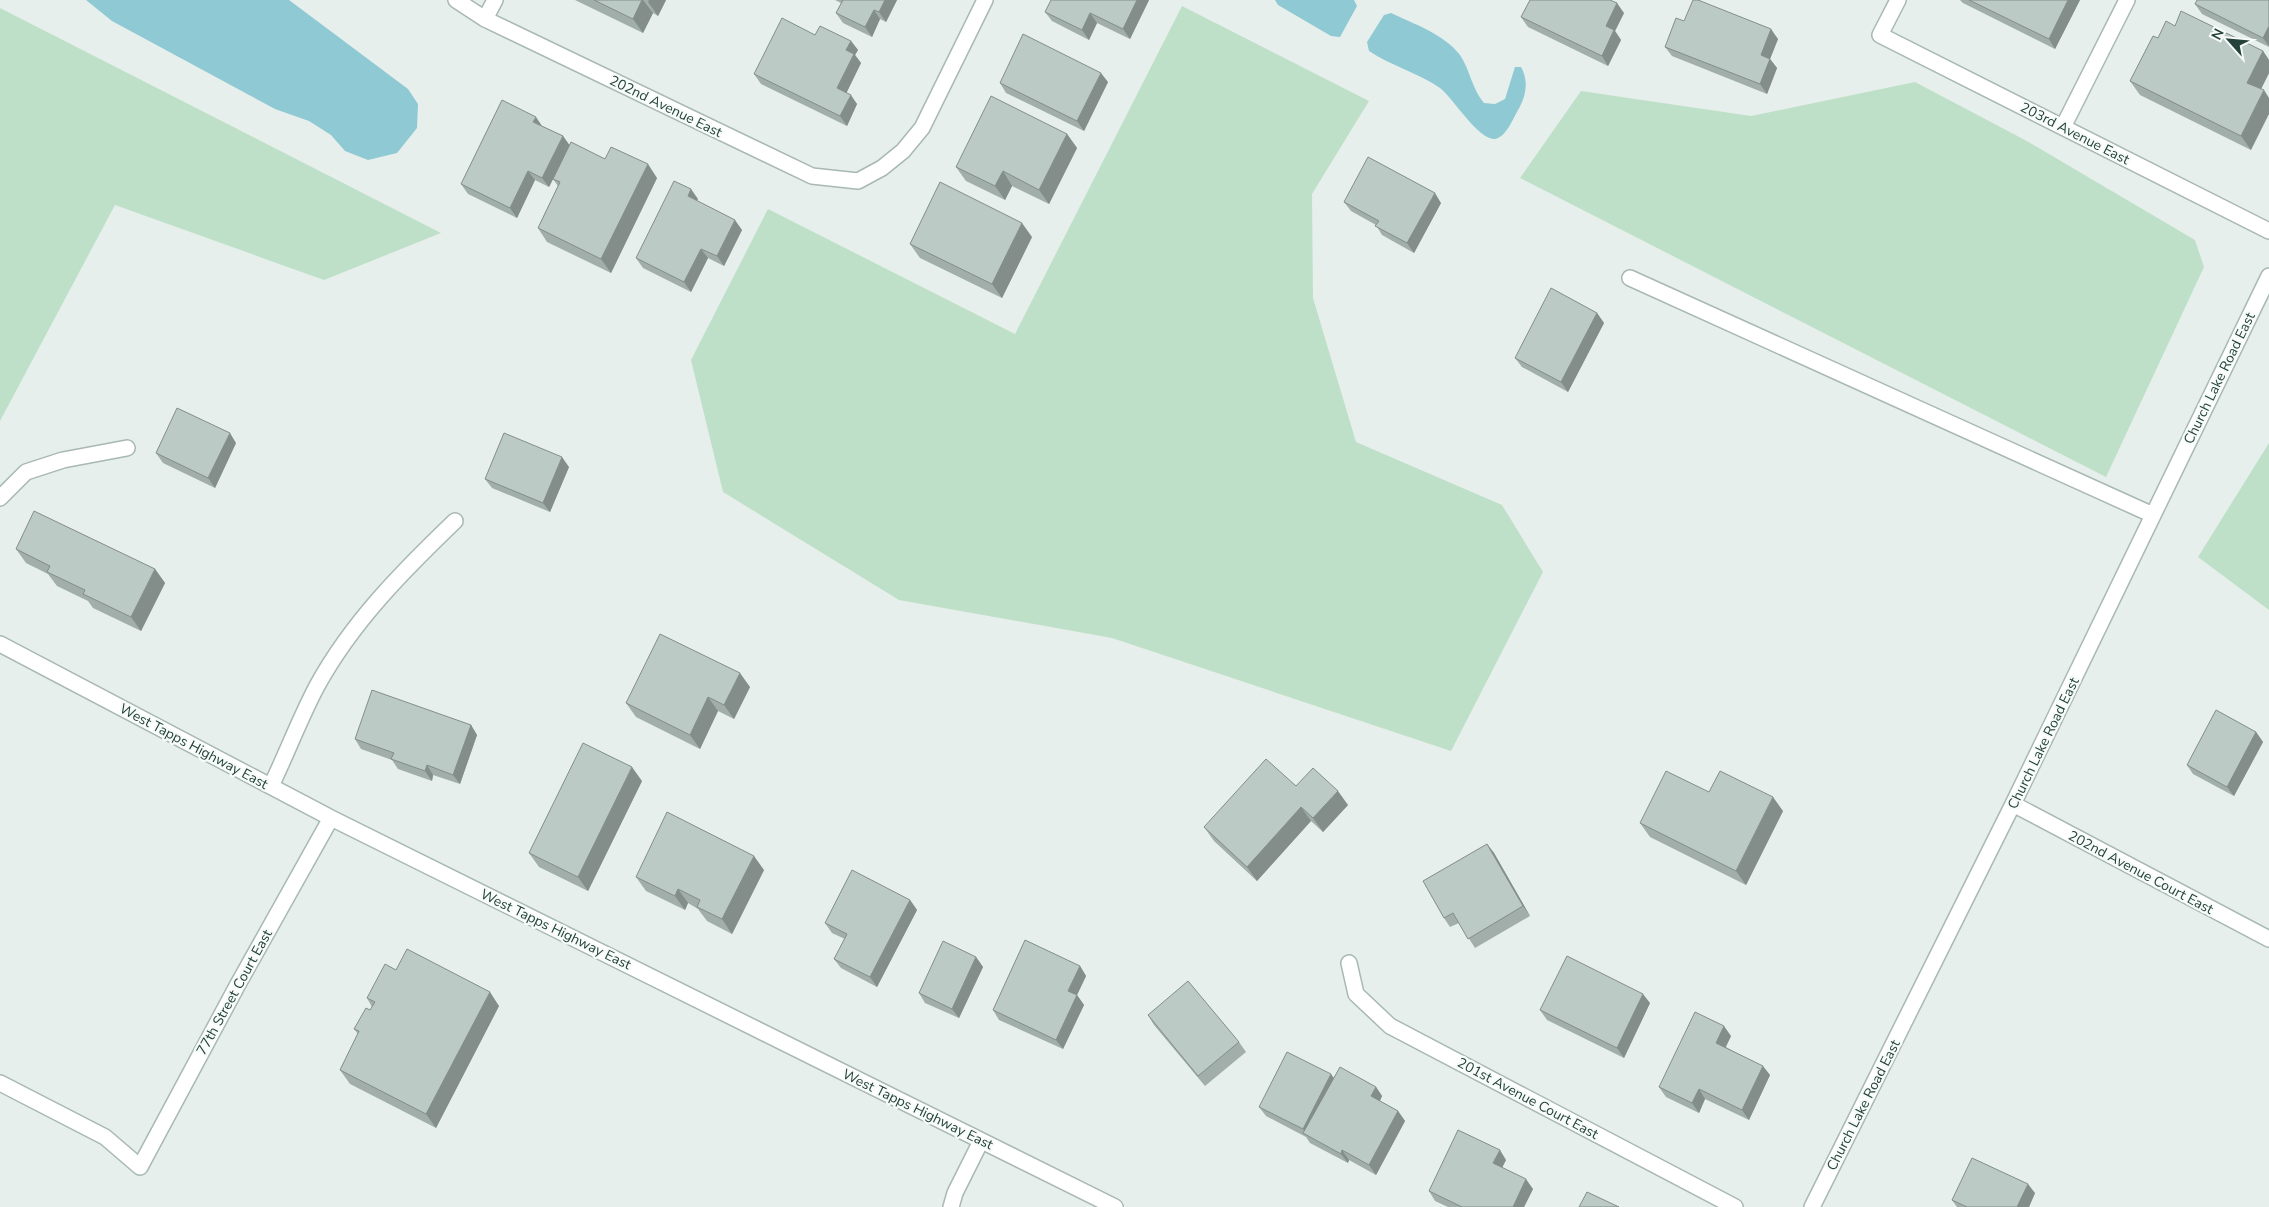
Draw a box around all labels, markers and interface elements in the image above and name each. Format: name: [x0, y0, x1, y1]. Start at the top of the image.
north arrow: [2204, 15, 2254, 65]
text: N: [2207, 25, 2229, 43]
street label: 202nd Avenue East: [606, 71, 725, 142]
street label: 203rd Avenue East: [2017, 98, 2133, 169]
street label: Church Lake Road East: [2179, 309, 2260, 447]
street label: Church Lake Road East: [2003, 674, 2084, 812]
street label: West Tapps Highway East: [116, 699, 271, 794]
street label: 202nd Avenue Court East: [2065, 826, 2217, 919]
street label: West Tapps Highway East: [477, 885, 634, 974]
street label: 77th Street Court East: [192, 926, 277, 1058]
street label: Church Lake Road East: [1822, 1037, 1905, 1174]
street label: 201st Avenue Court East: [1454, 1053, 1602, 1144]
street label: West Tapps Highway East: [839, 1065, 996, 1154]

